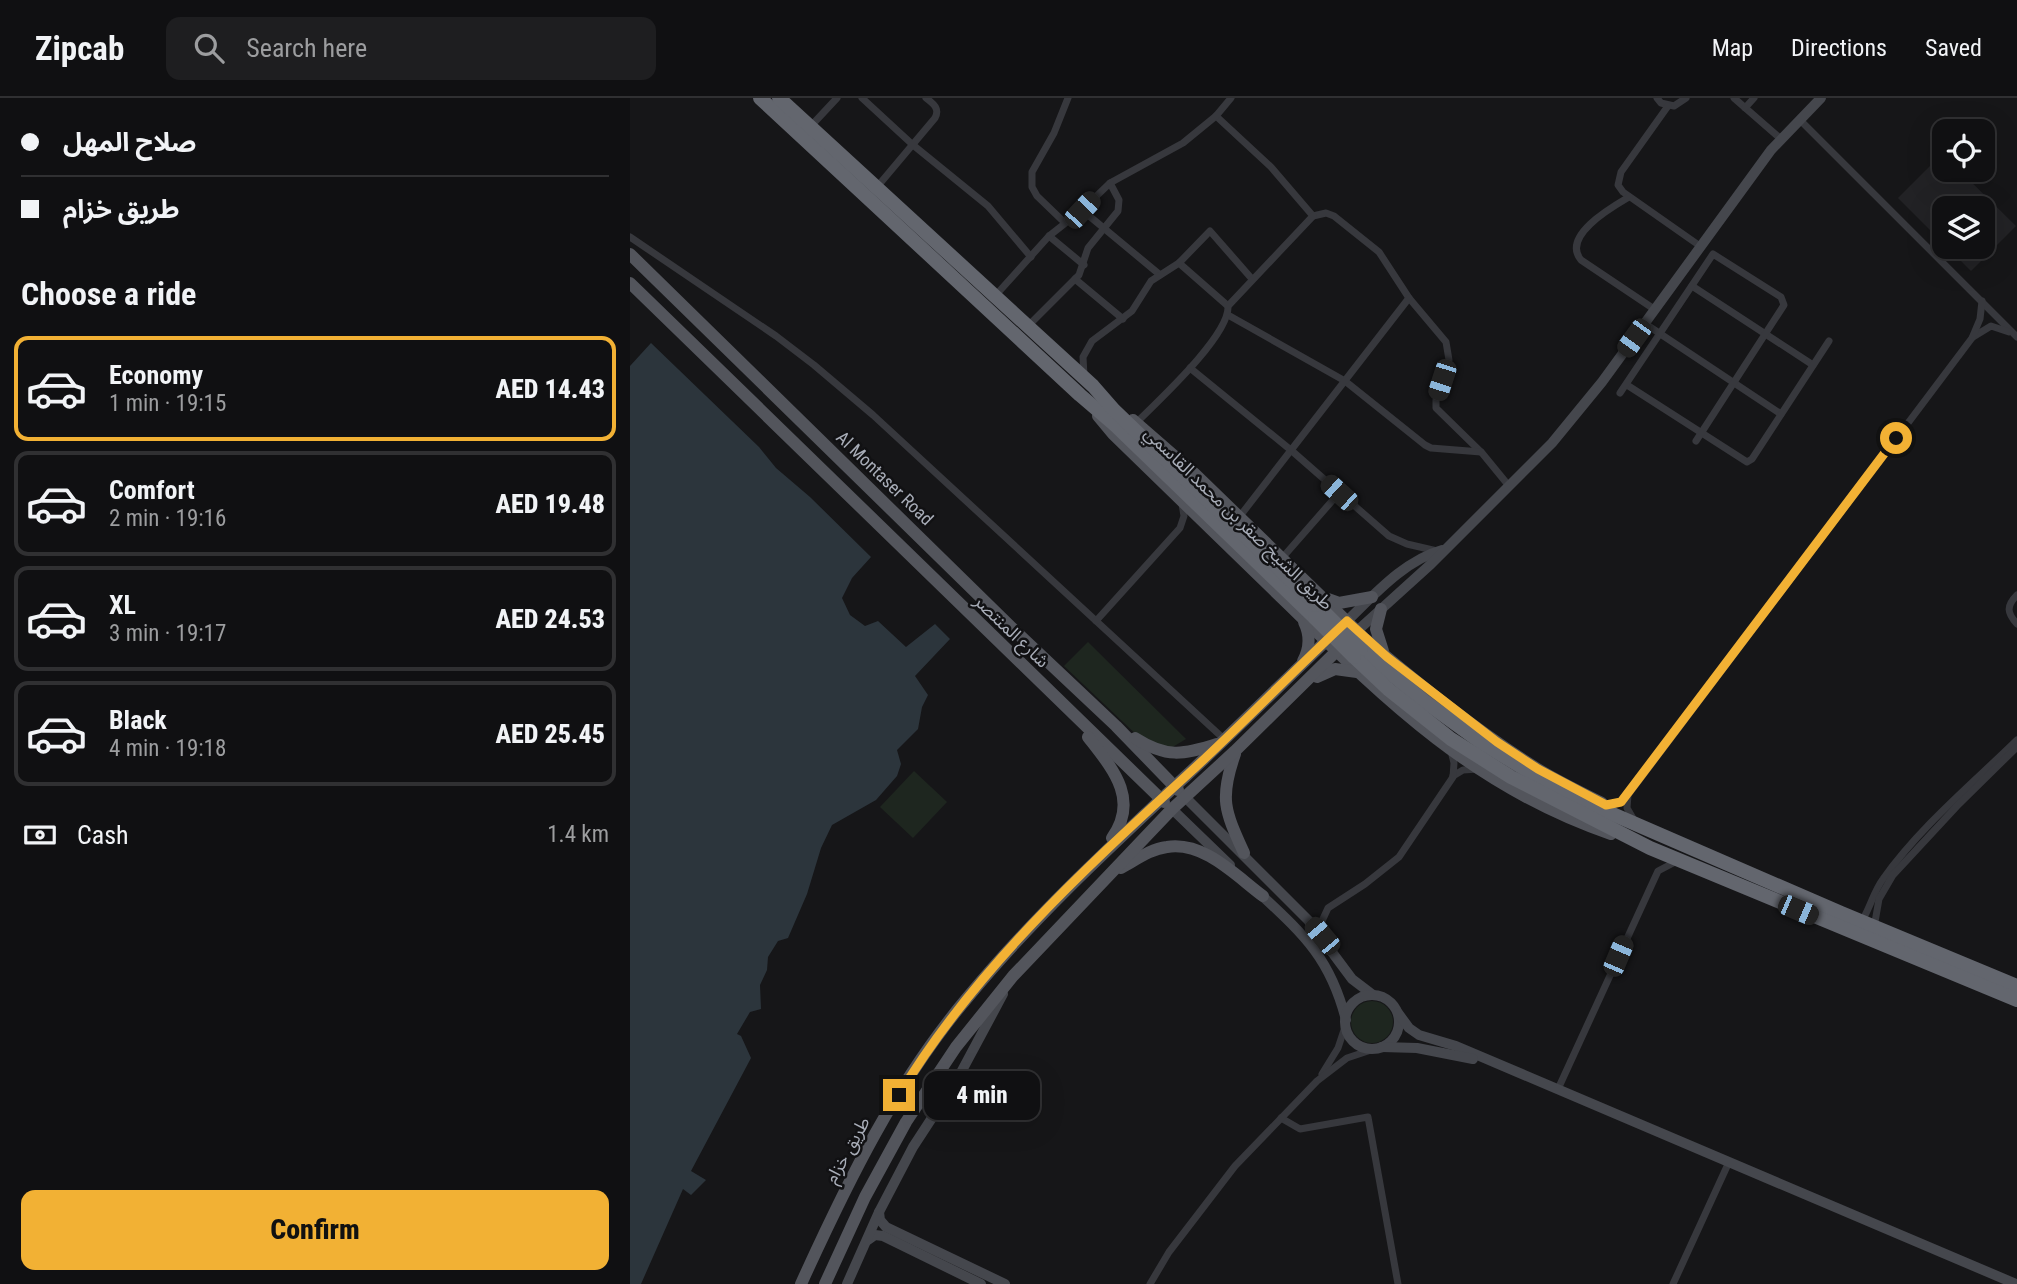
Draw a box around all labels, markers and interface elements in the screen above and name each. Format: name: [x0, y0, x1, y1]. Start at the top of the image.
search box: [166, 17, 656, 80]
text: Zipcab: [35, 29, 124, 68]
icon: search: [190, 29, 228, 67]
text: Search here: [246, 33, 367, 63]
text: Map: [1712, 34, 1753, 62]
text: Directions: [1791, 34, 1887, 62]
text: Saved: [1925, 34, 1982, 62]
map controls: [1932, 119, 1995, 259]
button: locate: [1932, 119, 1995, 182]
text: صلاح المهل: [63, 127, 196, 157]
car: [1060, 187, 1105, 233]
text: طريق خزام: [63, 194, 179, 224]
button: layers: [1932, 196, 1995, 259]
text: Choose a ride: [21, 275, 196, 313]
car: [1614, 315, 1655, 361]
icon: car: [25, 357, 88, 420]
car: [1426, 357, 1459, 403]
text: Economy: [109, 360, 203, 390]
text: AED 14.43: [495, 374, 605, 404]
text: 1 min · 19:15: [109, 390, 226, 417]
street label: طريق الشيخ صقر بن محمد القاسمي: [1138, 422, 1338, 616]
route start: [1880, 422, 1912, 454]
street label: Al Montaser Road: [832, 427, 938, 529]
car: [1317, 471, 1362, 515]
icon: car: [25, 472, 88, 535]
text: Comfort: [109, 475, 195, 505]
text: AED 19.48: [495, 489, 605, 519]
text: 2 min · 19:16: [109, 505, 226, 532]
icon: car: [25, 587, 88, 650]
text: XL: [109, 590, 136, 620]
street label: شارع المنتصر: [967, 590, 1054, 675]
text: AED 24.53: [495, 604, 605, 634]
text: 3 min · 19:17: [109, 620, 226, 647]
icon: car: [25, 702, 88, 765]
text: Black: [109, 705, 167, 735]
text: AED 25.45: [495, 719, 605, 749]
text: 4 min · 19:18: [109, 735, 226, 762]
icon: cash: [21, 816, 59, 854]
text: Cash: [77, 820, 129, 850]
text: 1.4 km: [547, 821, 609, 848]
car: [1775, 892, 1822, 928]
car: [1301, 913, 1344, 959]
car: [1601, 933, 1636, 979]
callout: 4 min: [924, 1070, 1039, 1119]
route end: [883, 1079, 915, 1111]
text: 4 min: [956, 1082, 1008, 1109]
street label: طريق خزام: [820, 1113, 877, 1189]
button: Confirm: [21, 1190, 609, 1270]

